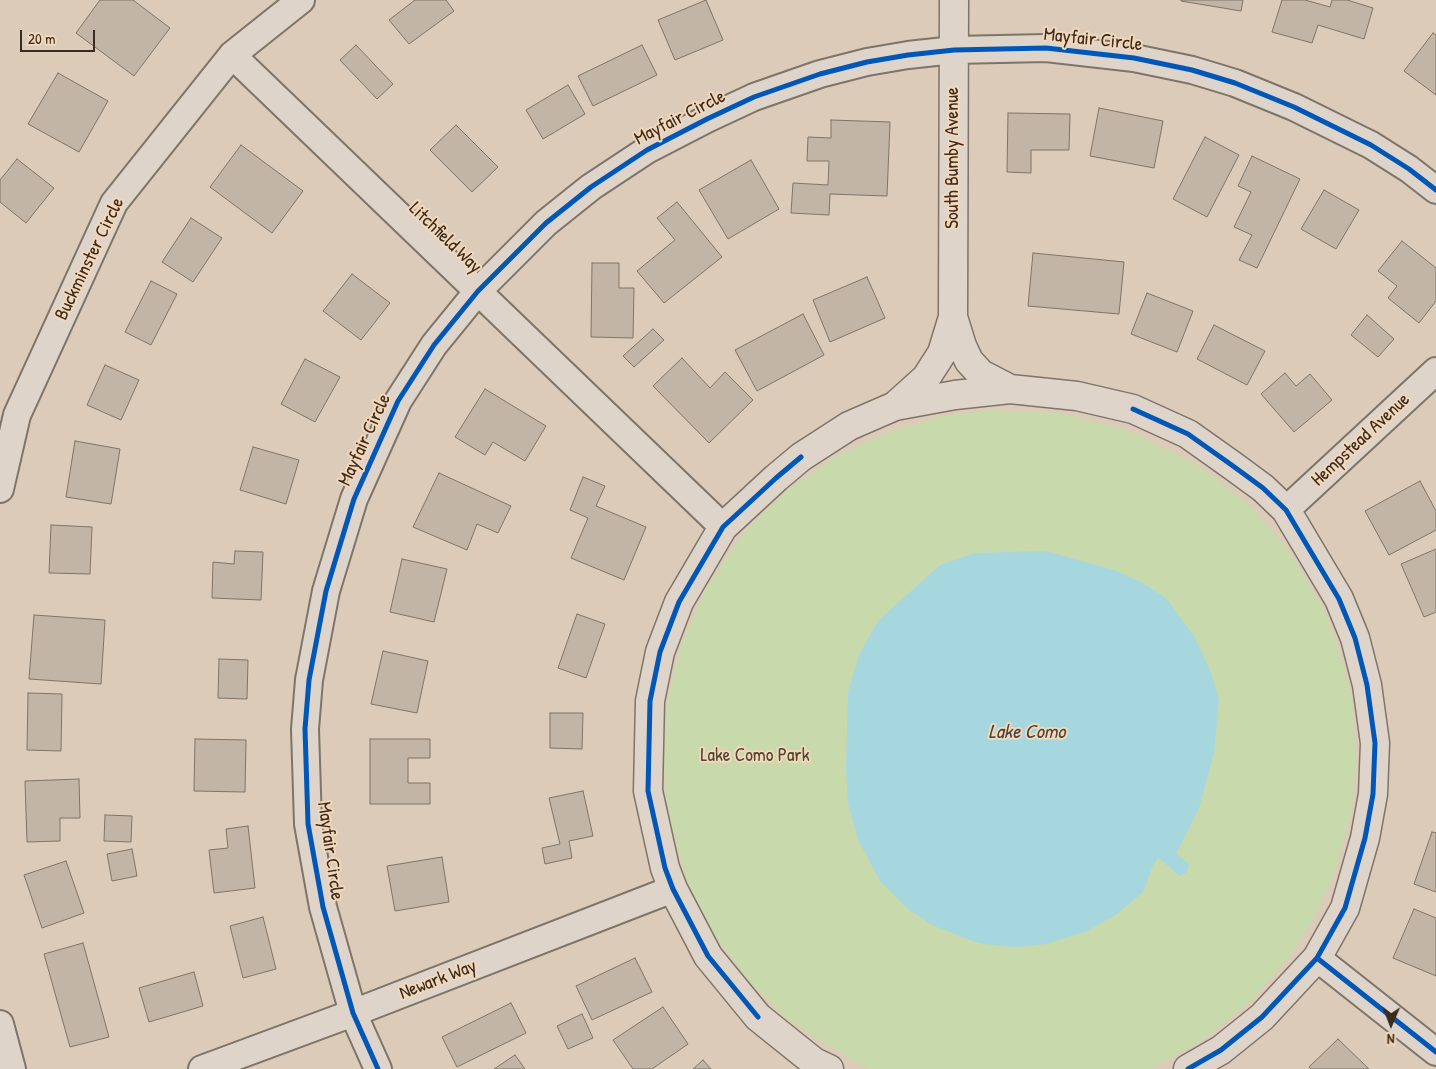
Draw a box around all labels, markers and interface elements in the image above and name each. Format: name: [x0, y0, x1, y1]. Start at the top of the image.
scale bar: [22, 20, 98, 52]
street label: Mayfair Circle: [1043, 23, 1143, 57]
text: 20 m: [28, 28, 55, 49]
street label: Mayfair Circle: [631, 85, 729, 151]
street label: South Bumby Avenue: [942, 87, 964, 229]
street label: Buckminster Circle: [51, 194, 129, 324]
street label: Litchfield Way: [404, 198, 486, 278]
street label: Hempstead Avenue: [1307, 389, 1415, 491]
street label: Mayfair Circle: [334, 390, 396, 490]
water label: Lake Como: [989, 721, 1065, 745]
park label: Lake Como Park: [700, 745, 810, 767]
street label: Mayfair Circle: [312, 800, 348, 902]
street label: Newark Way: [396, 955, 480, 1005]
north arrow: [1366, 999, 1416, 1049]
text: N: [1387, 1030, 1395, 1049]

